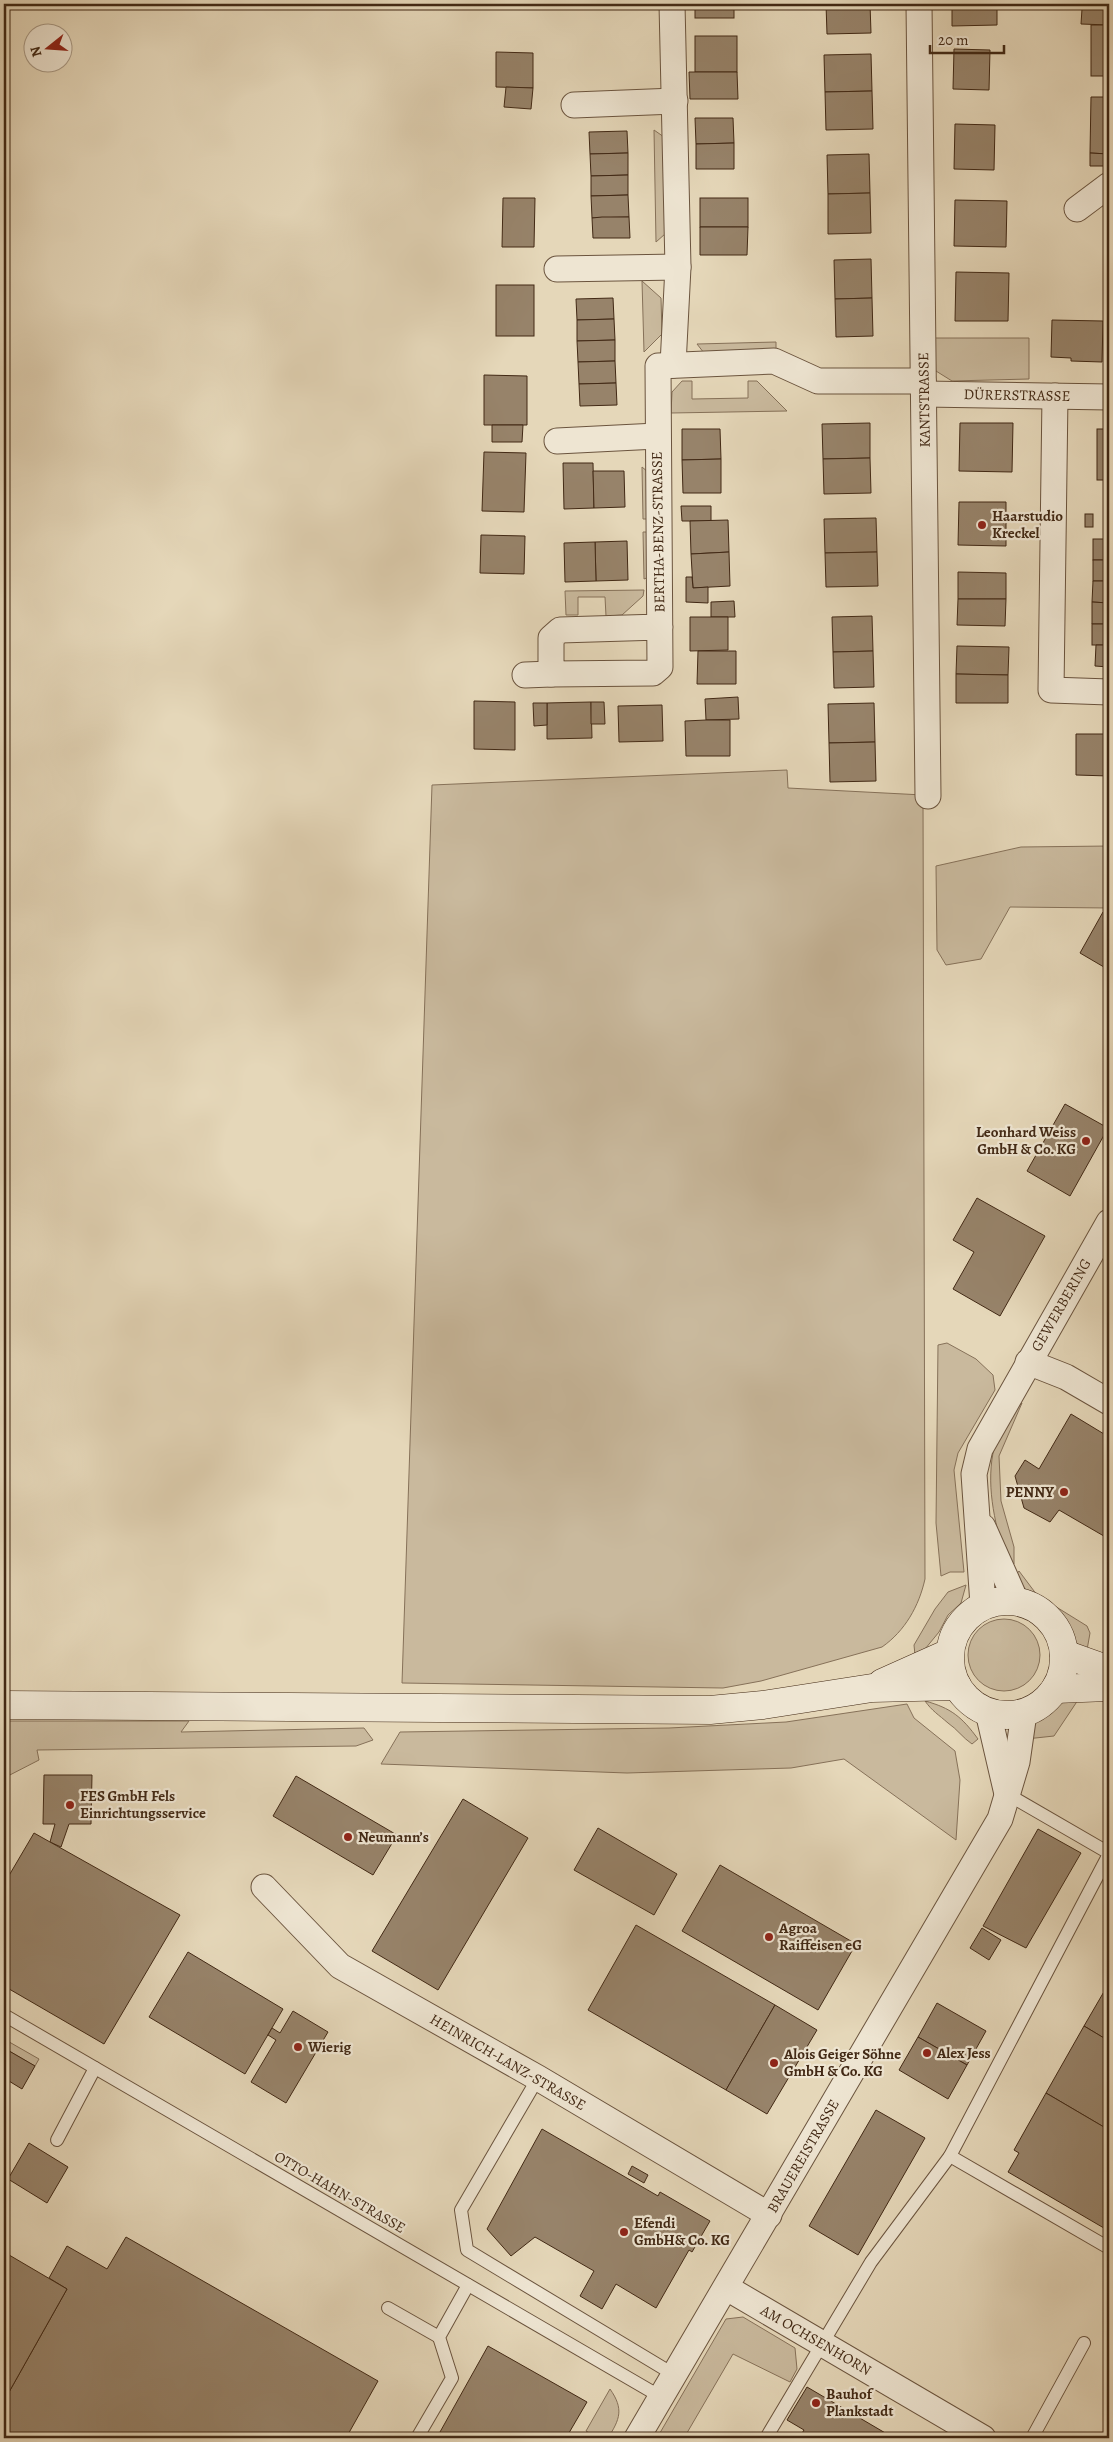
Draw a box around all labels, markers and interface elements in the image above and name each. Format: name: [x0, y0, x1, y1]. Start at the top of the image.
north arrow: [22, 22, 72, 72]
scale bar: [930, 22, 1004, 54]
text: 20 m: [938, 30, 969, 50]
text: N: [25, 44, 47, 59]
street label: KANTSTRASSE: [913, 352, 935, 448]
street label: DÜRERSTRASSE: [963, 384, 1071, 406]
street label: BERTHA-BENZ-STRASSE: [647, 451, 669, 613]
place label: Haarstudio Kreckel: [992, 506, 1063, 543]
marker: Haarstudio Kreckel: [976, 519, 988, 531]
place label: Leonhard Weiss GmbH & Co. KG: [976, 1122, 1076, 1159]
marker: Leonhard Weiss GmbH & Co. KG: [1080, 1135, 1092, 1147]
street label: GEWERBERING: [1026, 1255, 1096, 1355]
place label: PENNY: [1006, 1482, 1055, 1502]
marker: PENNY: [1058, 1486, 1070, 1498]
place label: FES GmbH Fels Einrichtungsservice: [80, 1786, 206, 1823]
marker: FES GmbH Fels Einrichtungsservice: [64, 1799, 76, 1811]
place label: Neumann’s: [358, 1827, 429, 1847]
marker: Neumann’s: [342, 1831, 354, 1843]
place label: Agroa Raiffeisen eG: [778, 1918, 862, 1955]
marker: Agroa Raiffeisen eG: [763, 1931, 775, 1943]
street label: HEINRICH-LANZ-STRASSE: [426, 2009, 590, 2115]
place label: Wierig: [307, 2037, 352, 2057]
marker: Wierig: [292, 2041, 304, 2053]
place label: Alex Jess: [936, 2043, 991, 2063]
place label: Alois Geiger Söhne GmbH & Co. KG: [783, 2044, 901, 2081]
marker: Alex Jess: [921, 2047, 933, 2059]
marker: Alois Geiger Söhne GmbH & Co. KG: [768, 2057, 780, 2069]
street label: BRAUEREISTRASSE: [762, 2096, 844, 2216]
street label: OTTO-HAHN-STRASSE: [271, 2146, 409, 2238]
place label: Efendi GmbH& Co. KG: [634, 2213, 730, 2250]
marker: Efendi GmbH& Co. KG: [618, 2226, 630, 2238]
street label: AM OCHSENHORN: [756, 2300, 875, 2380]
place label: Bauhof Plankstadt: [826, 2384, 893, 2421]
marker: Bauhof Plankstadt: [810, 2397, 822, 2409]

